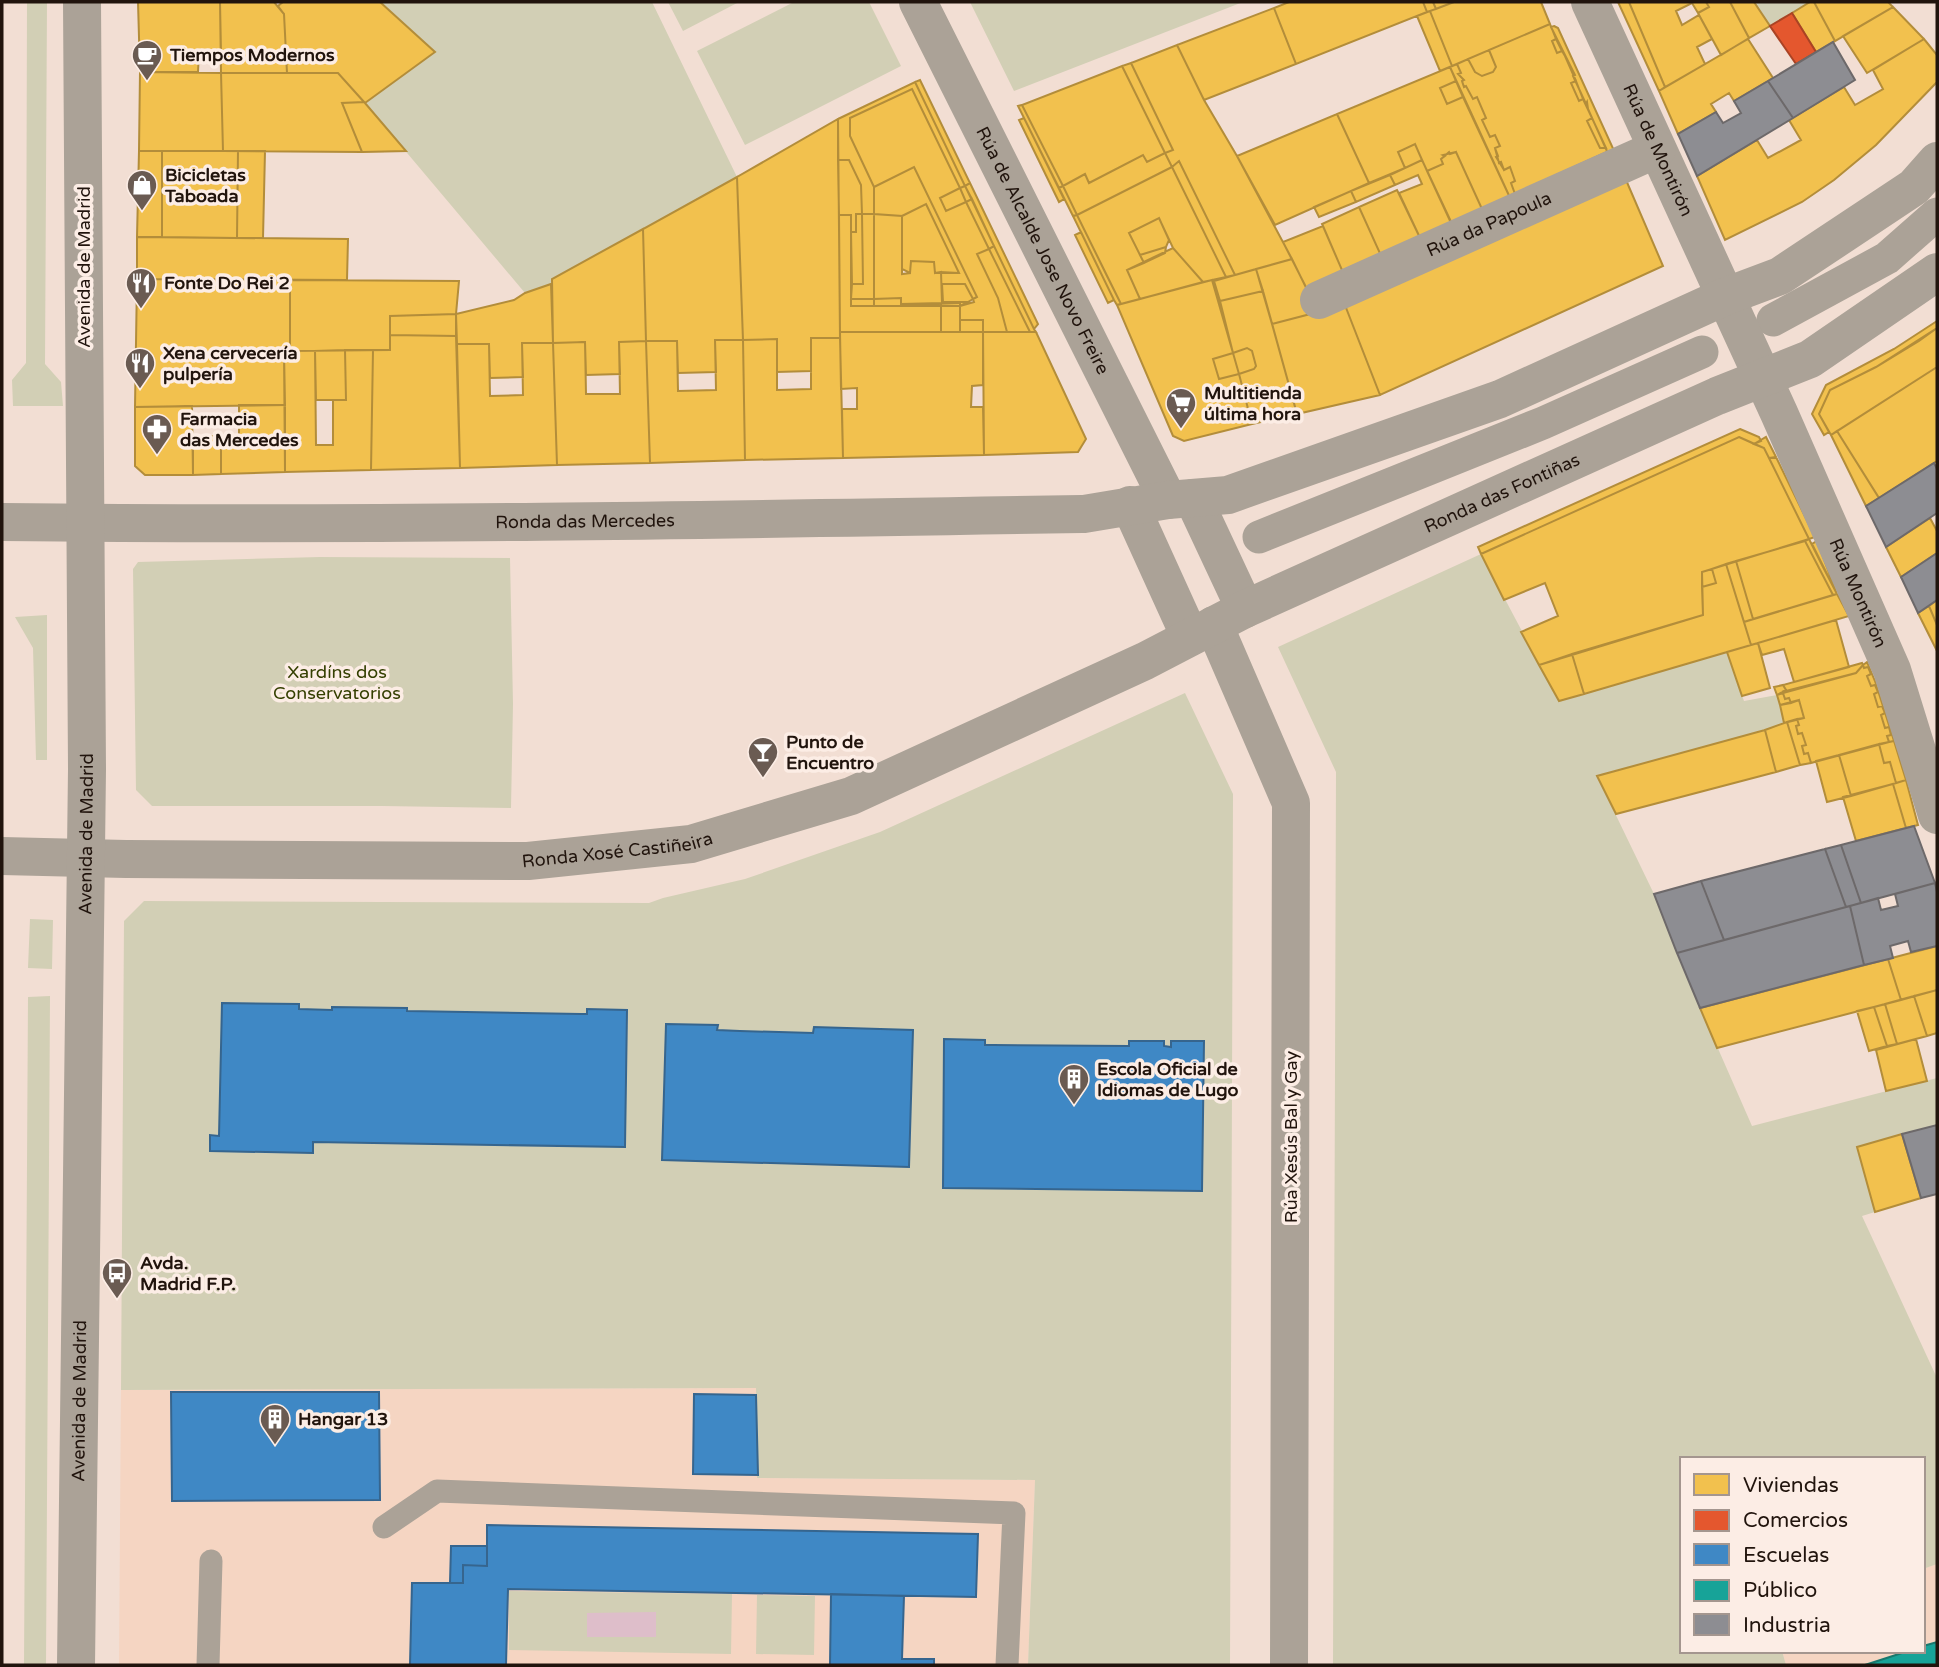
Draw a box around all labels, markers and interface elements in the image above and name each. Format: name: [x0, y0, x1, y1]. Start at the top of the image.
cafe icon: Tiempos Modernos: [130, 38, 164, 82]
place label: Tiempos Modernos: [169, 44, 335, 66]
street label: Rúa de Montirón: [1618, 80, 1698, 220]
street label: Rúa de Alcalde Jose Novo Freire: [971, 123, 1114, 378]
place label: Bicicletas Taboada: [164, 164, 246, 207]
shop icon: Bicicletas Taboada: [125, 168, 159, 212]
street label: Avenida de Madrid: [73, 186, 95, 348]
street label: Rúa da Papoula: [1423, 187, 1555, 262]
restaurant icon: Fonte Do Rei 2: [124, 266, 158, 310]
place label: Fonte Do Rei 2: [164, 272, 290, 294]
place label: Xena cervecería pulpería: [163, 342, 298, 385]
restaurant icon: Xena cervecería pulpería: [123, 346, 157, 390]
place label: Multitienda última hora: [1204, 382, 1302, 425]
supermarket icon: Multitienda última hora: [1164, 386, 1198, 430]
place label: Farmacia das Mercedes: [180, 408, 299, 451]
pharmacy icon: Farmacia das Mercedes: [140, 412, 174, 456]
street label: Ronda das Fontiñas: [1420, 448, 1583, 538]
street label: Ronda das Mercedes: [495, 509, 675, 533]
street label: Rúa Montirón: [1824, 535, 1892, 651]
park label: Xardíns dos Conservatorios: [273, 661, 401, 704]
place label: Punto de Encuentro: [786, 731, 874, 774]
bar icon: Punto de Encuentro: [746, 735, 780, 779]
street label: Avenida de Madrid: [74, 753, 98, 915]
street label: Ronda Xosé Castiñeira: [521, 827, 715, 873]
street label: Rúa Xesús Bal y Gay: [1280, 1050, 1302, 1223]
place label: Escola Oficial de Idiomas de Lugo: [1097, 1058, 1239, 1101]
building icon: Escola Oficial de Idiomas de Lugo: [1057, 1062, 1091, 1106]
place label: Avda. Madrid F.P.: [140, 1252, 236, 1295]
bus stop icon: Avda. Madrid F.P.: [100, 1256, 134, 1300]
street label: Avenida de Madrid: [67, 1320, 91, 1482]
building icon: Hangar 13: [258, 1402, 292, 1446]
place label: Hangar 13: [298, 1408, 388, 1430]
legend: [1680, 1457, 1925, 1653]
text: Viviendas: [1743, 1473, 1839, 1498]
text: Comercios: [1743, 1508, 1848, 1533]
text: Escuelas: [1743, 1543, 1829, 1568]
text: Público: [1743, 1578, 1817, 1603]
text: Industria: [1743, 1613, 1831, 1638]

